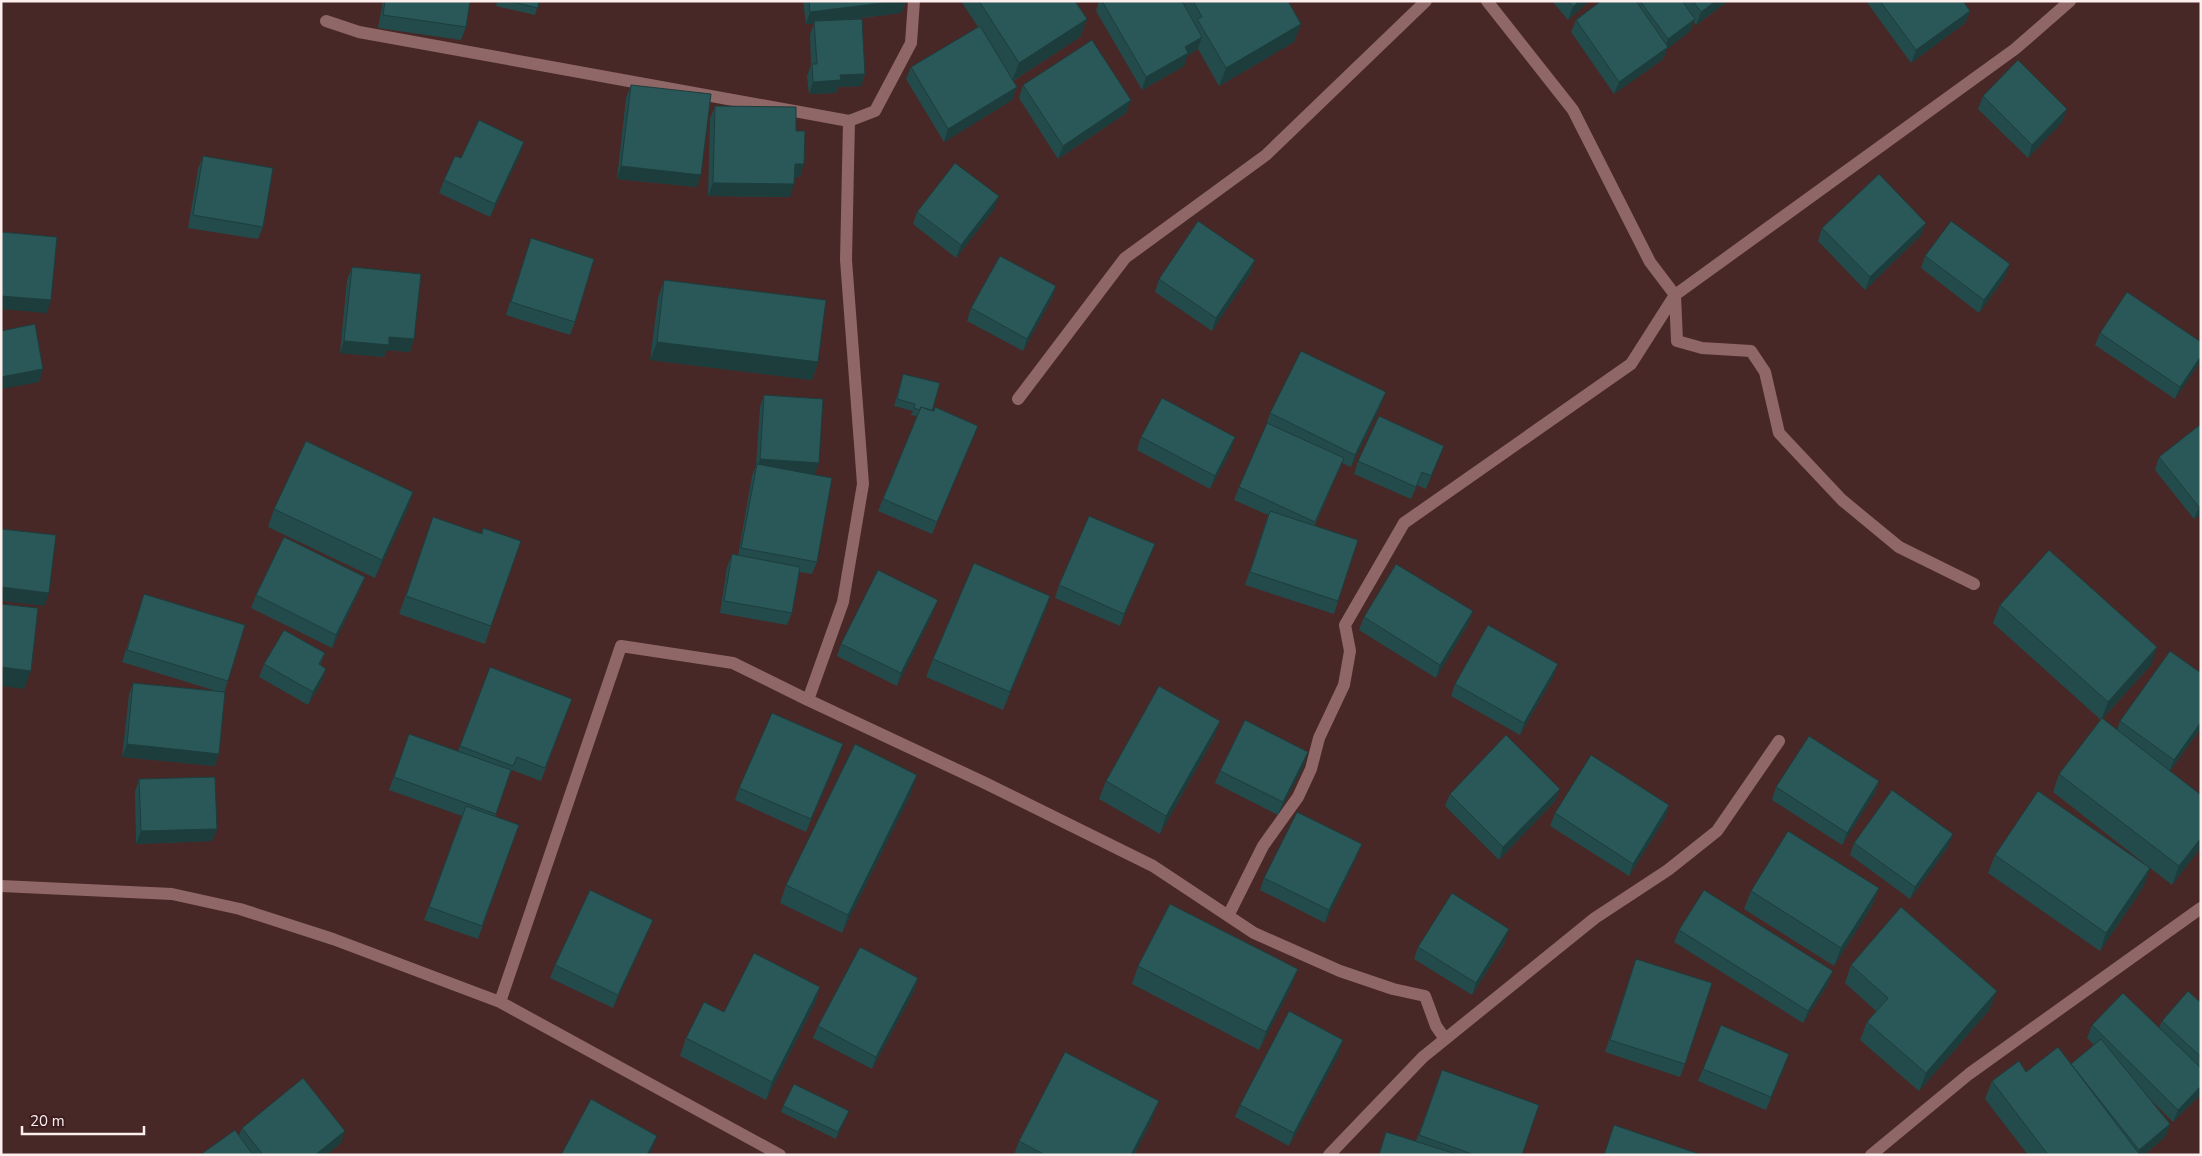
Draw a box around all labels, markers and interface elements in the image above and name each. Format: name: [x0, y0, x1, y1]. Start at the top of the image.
scale bar: [22, 1104, 145, 1136]
text: 20 m: [30, 1111, 65, 1131]

